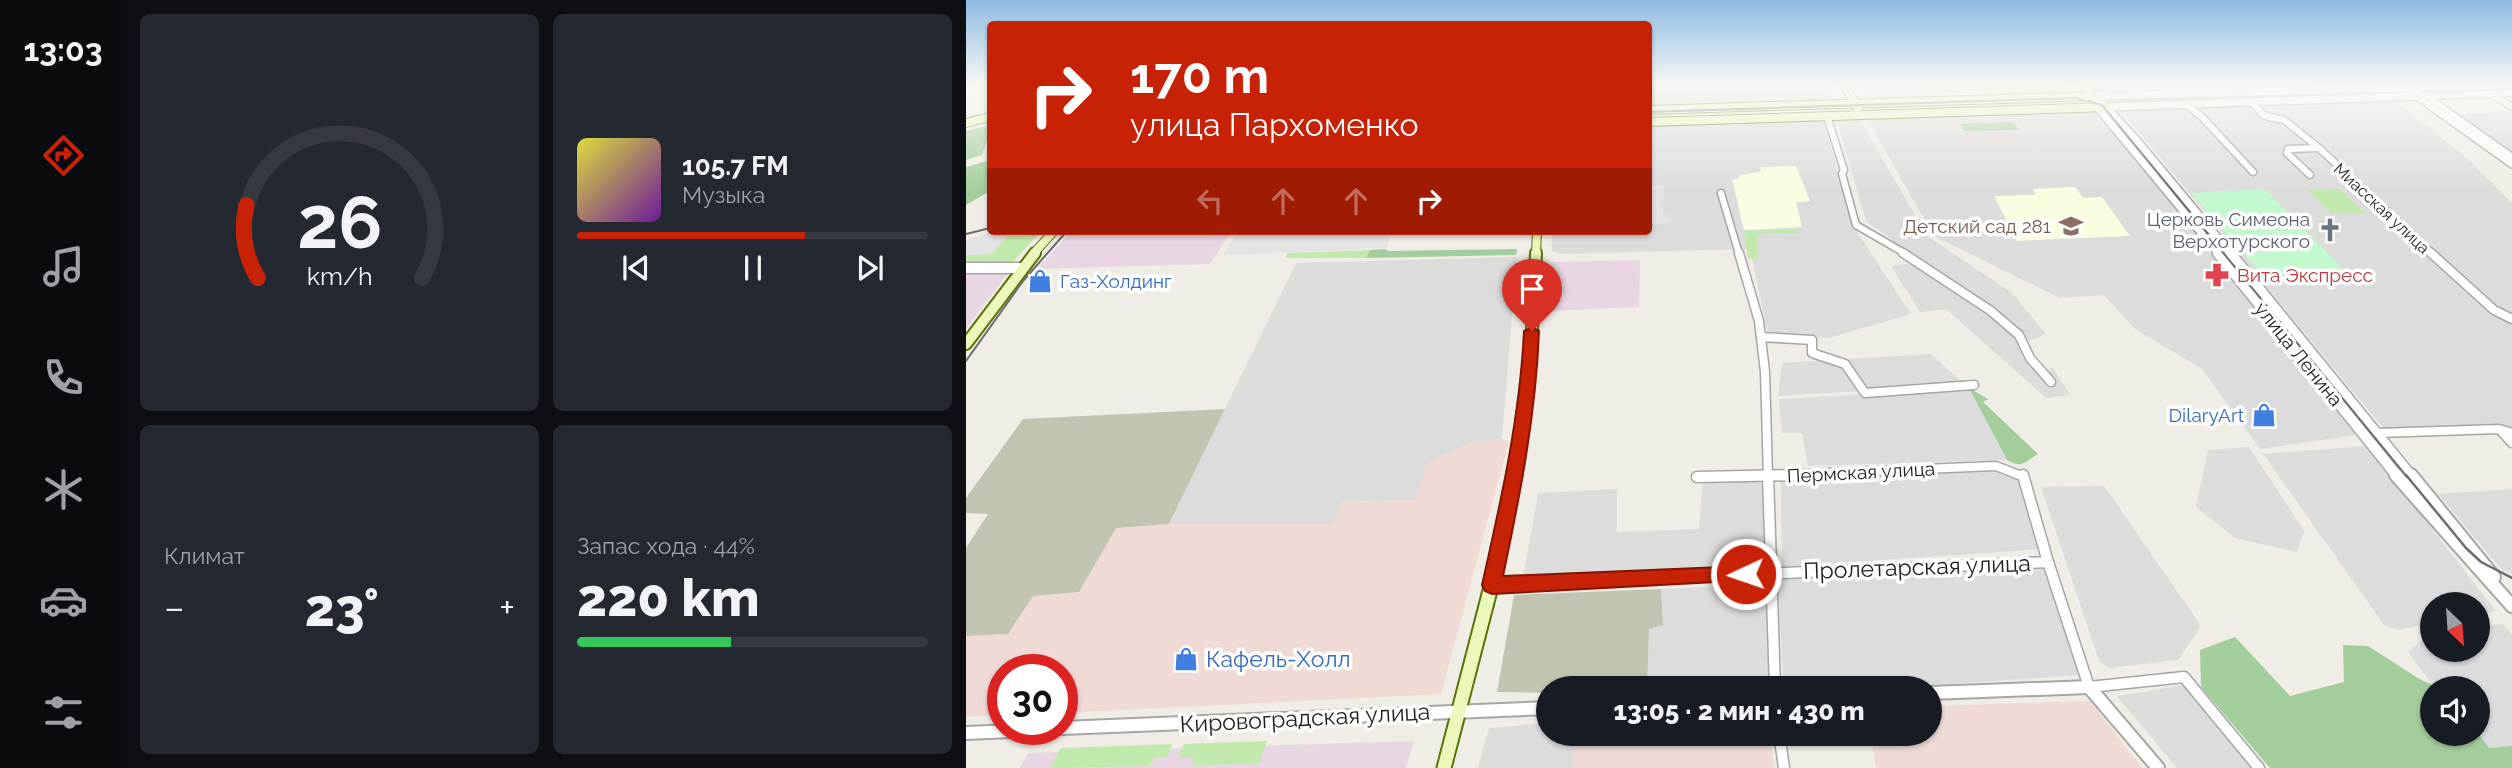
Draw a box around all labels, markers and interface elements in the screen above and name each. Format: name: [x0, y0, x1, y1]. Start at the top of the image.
text: 13:03: [23, 31, 103, 68]
text: 170 m: [1130, 47, 1269, 104]
icon: right: [1015, 49, 1106, 140]
text: улица Пархоменко: [1130, 106, 1419, 143]
icon: directions: [39, 131, 88, 180]
text: 105.7 FM: [682, 151, 789, 181]
street label: Миасская улица: [2330, 159, 2433, 258]
text: 26: [297, 181, 382, 266]
text: Музыка: [682, 181, 765, 208]
icon: left: [1191, 182, 1229, 220]
icon: ahead: [1264, 182, 1302, 220]
icon: ahead: [1337, 182, 1375, 220]
icon: right: [1410, 182, 1448, 220]
place label: Церковь Симеона Верхотурского: [2147, 208, 2310, 252]
school or university icon: Детский сад 281: [2057, 212, 2085, 240]
place label: Детский сад 281: [1903, 215, 2051, 237]
church icon: Церковь Симеона Верхотурского: [2316, 216, 2344, 244]
icon: music: [39, 242, 88, 291]
icon: previous: [617, 249, 655, 287]
icon: pause: [734, 249, 772, 287]
icon: next: [851, 249, 889, 287]
pin: [1502, 259, 1562, 331]
text: km/h: [307, 261, 372, 291]
pharmacy icon: Вита Экспресс: [2203, 261, 2231, 289]
place label: Вита Экспресс: [2237, 264, 2373, 286]
shop icon: Газ-Холдинг: [1026, 267, 1054, 295]
place label: Газ-Холдинг: [1060, 270, 1172, 292]
icon: arrive: [1513, 270, 1551, 308]
street label: улица Ленина: [2250, 298, 2348, 410]
icon: phone: [39, 353, 88, 402]
shop icon: DilaryArt: [2250, 401, 2278, 429]
place label: DilaryArt: [2169, 404, 2245, 426]
street label: Пермская улица: [1786, 457, 1936, 487]
icon: climate: [39, 465, 88, 514]
text: Запас хода · 44%: [577, 532, 755, 559]
position arrow: [1709, 537, 1783, 611]
text: Климат: [164, 542, 245, 569]
street label: Пролетарская улица: [1803, 549, 2031, 584]
text: 220 km: [577, 567, 760, 628]
icon: car: [39, 576, 88, 625]
text: 23°: [305, 577, 379, 638]
text: −: [164, 585, 184, 630]
text: +: [499, 585, 515, 630]
north arrow: [2420, 592, 2490, 662]
map controls: [2420, 592, 2490, 746]
shop icon: Кафель-Холл: [1172, 645, 1200, 673]
place label: Кафель-Холл: [1206, 645, 1351, 672]
speed limit sign: 30: [987, 654, 1078, 745]
button: sound: [2420, 676, 2490, 746]
icon: filters: [39, 688, 88, 737]
text: 13:05 · 2 мин · 430 m: [1613, 696, 1865, 726]
street label: Кировоградская улица: [1179, 697, 1431, 738]

